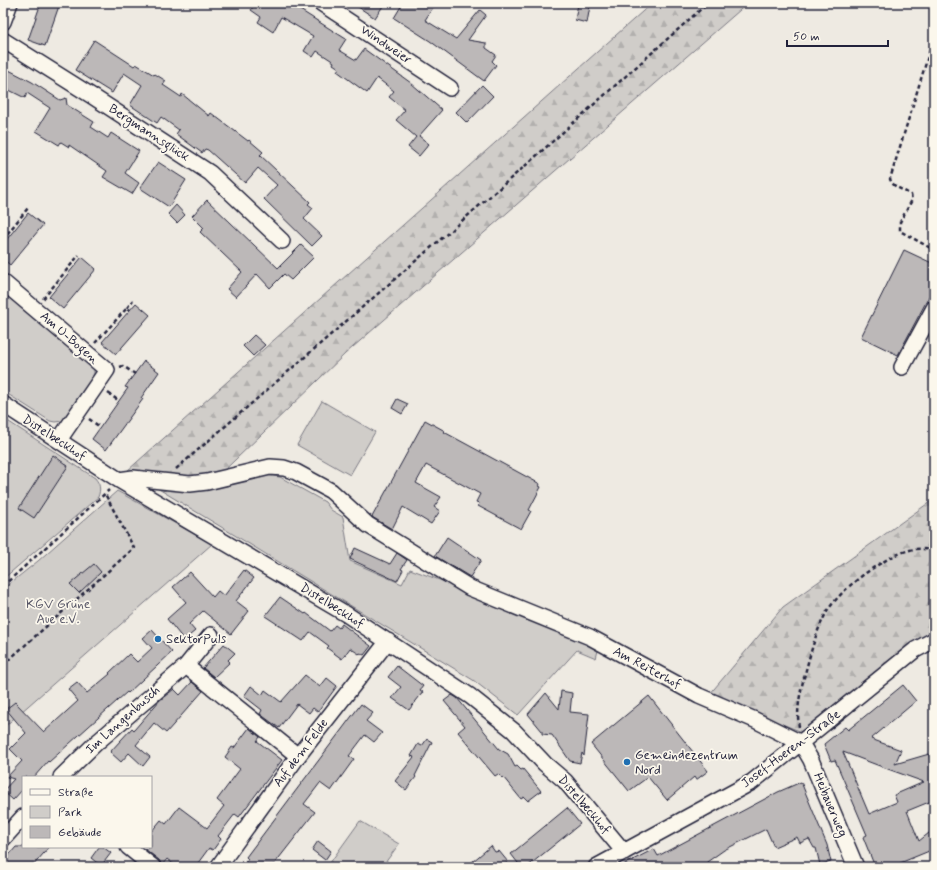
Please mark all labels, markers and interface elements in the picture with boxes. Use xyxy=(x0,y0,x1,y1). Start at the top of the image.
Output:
street label: Windweier xyxy=(357,22,415,69)
scale bar xyxy=(787,22,888,48)
text: 50 m xyxy=(793,29,820,45)
street label: Bergmannsglück xyxy=(104,101,193,168)
street label: Am U-Bogen xyxy=(35,308,102,370)
street label: Distelbeckhof xyxy=(19,411,89,465)
street label: Distelbeckhof xyxy=(297,580,368,633)
park label: KGV Grüne Aue e.V. xyxy=(26,596,90,628)
place label: SektorPuls xyxy=(166,631,226,648)
marker: SektorPuls xyxy=(153,634,163,644)
street label: Am Reiterhof xyxy=(610,643,684,693)
street label: Im Langenbusch xyxy=(82,682,164,758)
street label: Josef-Hoeren-Straße xyxy=(738,706,844,792)
street label: Auf dem Felde xyxy=(270,715,332,791)
place label: Gemeindezentrum Nord xyxy=(635,747,738,779)
marker: Gemeindezentrum Nord xyxy=(622,757,632,767)
street label: Heibauerweg xyxy=(808,770,851,840)
street label: Distelbeckhof xyxy=(554,772,615,838)
legend xyxy=(22,776,152,848)
text: Straße xyxy=(58,785,93,801)
text: Park xyxy=(58,805,82,821)
text: Gebäude xyxy=(58,825,101,841)

